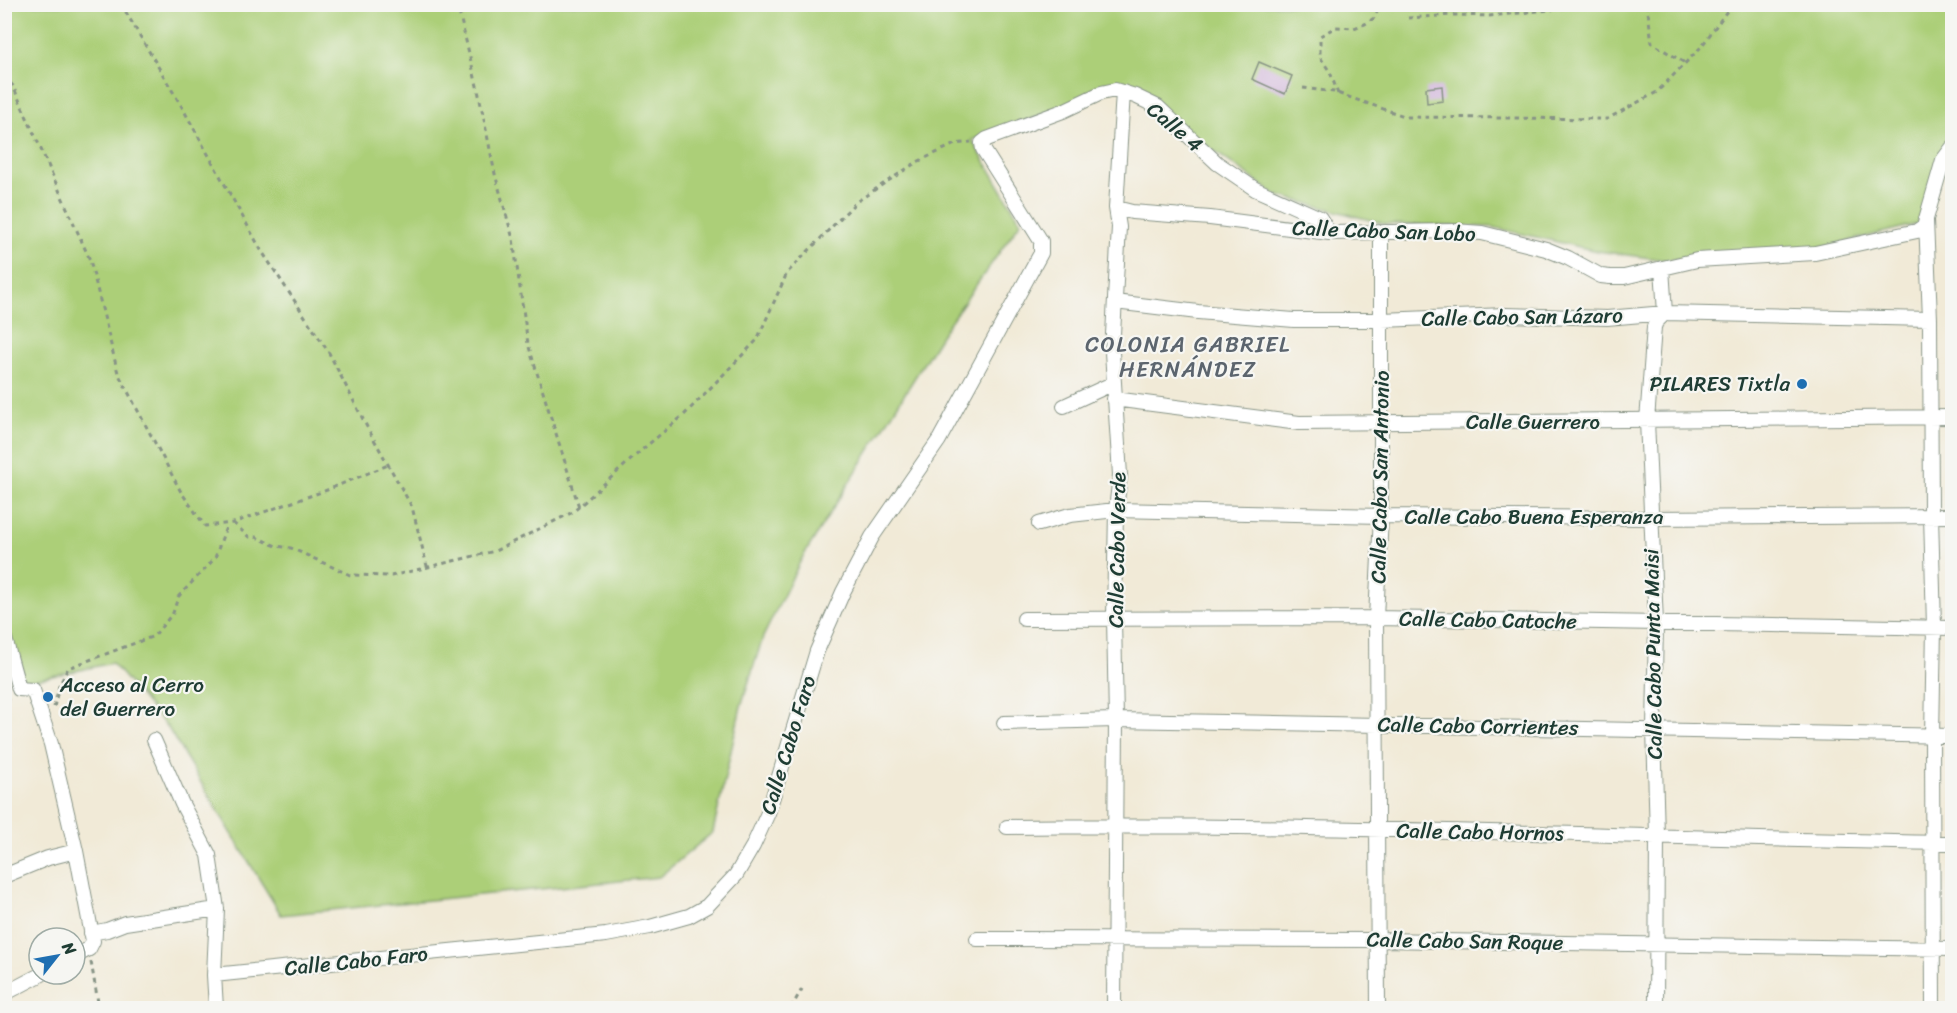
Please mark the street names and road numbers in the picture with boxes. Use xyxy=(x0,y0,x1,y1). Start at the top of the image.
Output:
street label: Calle 4 xyxy=(1138,92,1212,162)
street label: Calle Cabo San Lobo xyxy=(1292,209,1477,253)
street label: Calle Cabo San Lázaro xyxy=(1421,296,1623,338)
street label: Calle Cabo San Antonio xyxy=(1359,370,1401,584)
street label: Calle Guerrero xyxy=(1466,403,1600,441)
street label: Calle Cabo Verde xyxy=(1097,472,1137,628)
street label: Calle Cabo Buena Esperanza xyxy=(1404,498,1664,536)
street label: Calle Cabo Punta Maisi xyxy=(1632,547,1674,760)
street label: Calle Cabo Catoche xyxy=(1399,599,1577,641)
street label: Calle Cabo Faro xyxy=(749,671,827,819)
street label: Calle Cabo Corrientes xyxy=(1377,705,1579,747)
street label: Calle Cabo Hornos xyxy=(1396,812,1564,852)
street label: Calle Cabo San Roque xyxy=(1366,920,1564,962)
street label: Calle Cabo Faro xyxy=(282,935,430,987)

